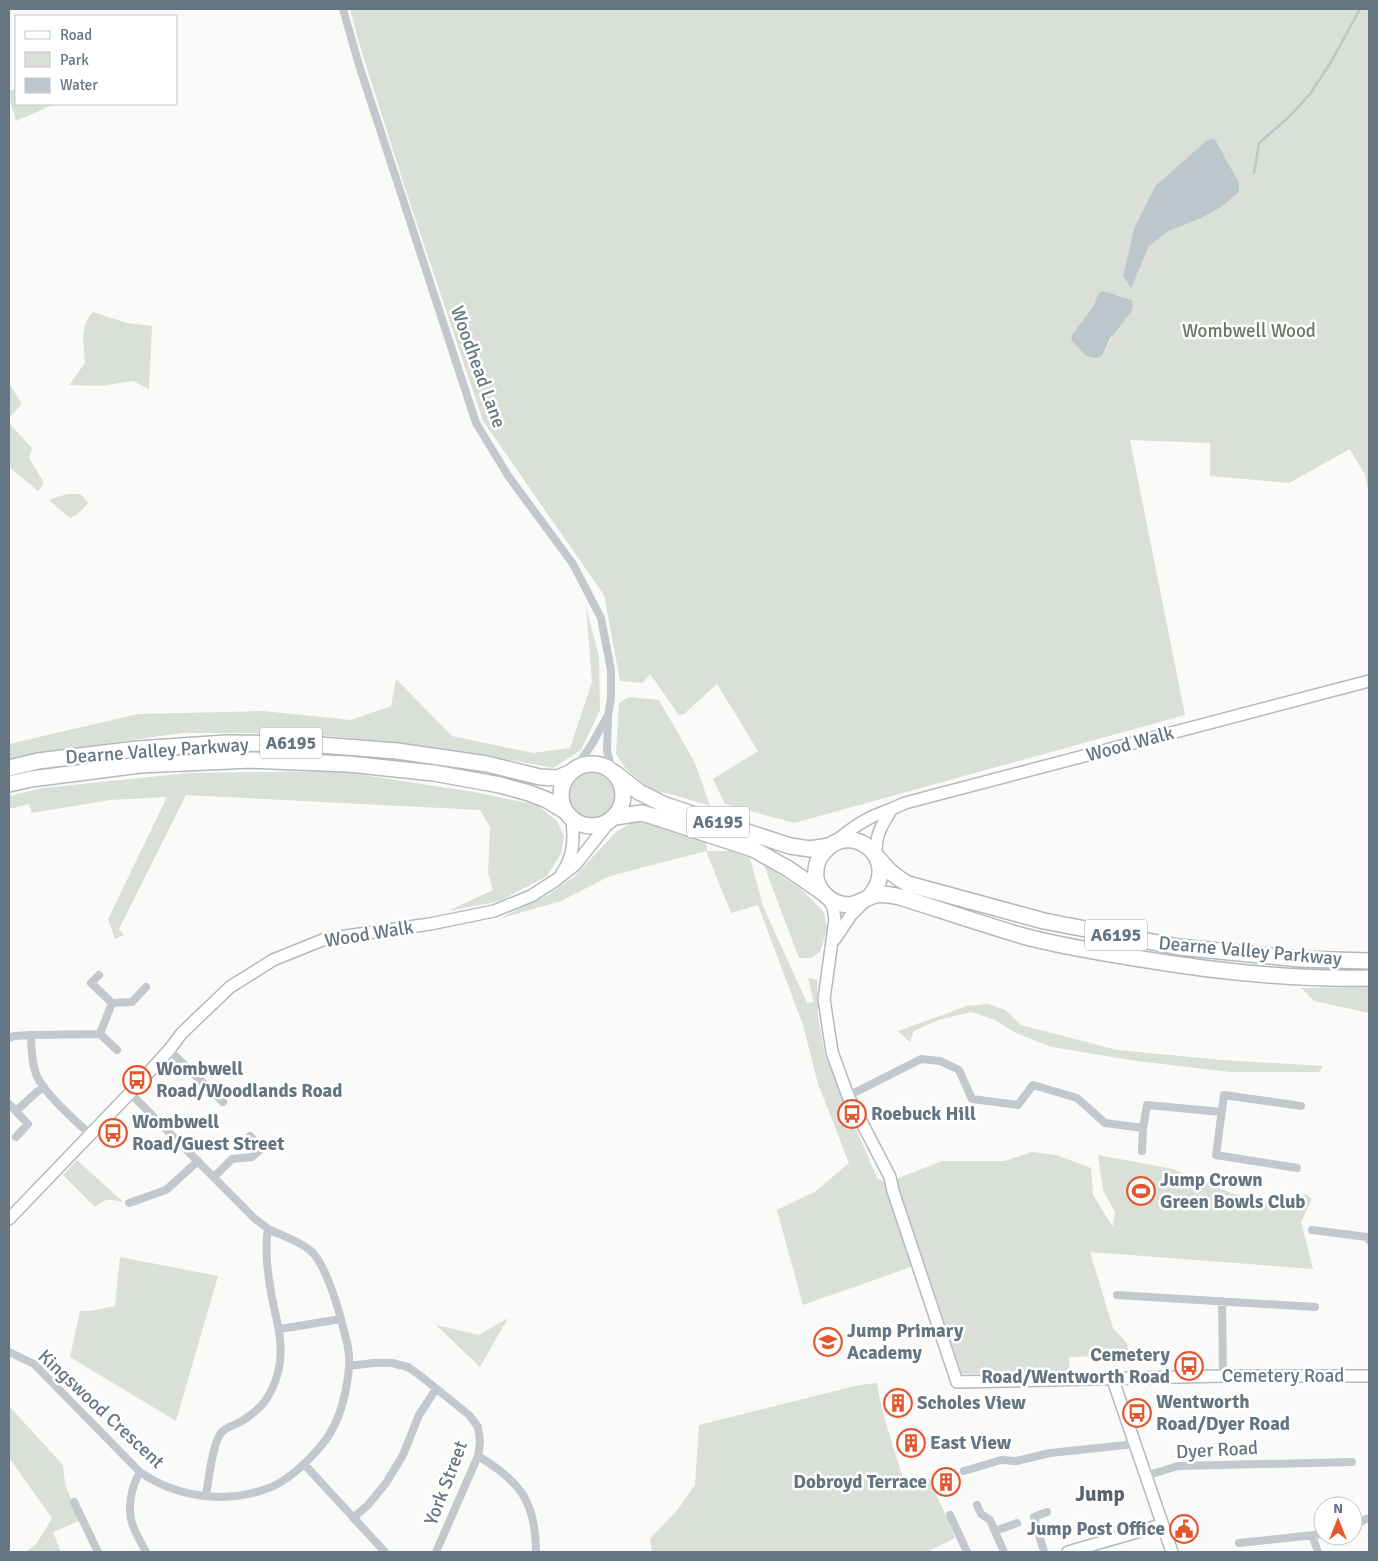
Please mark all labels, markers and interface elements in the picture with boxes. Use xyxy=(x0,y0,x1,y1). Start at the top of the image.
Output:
legend xyxy=(15,15,178,105)
text: Road xyxy=(60,26,92,44)
text: Park xyxy=(60,51,89,69)
text: Water xyxy=(60,76,98,94)
street label: Woodhead Lane xyxy=(445,303,511,431)
park label: Wombwell Wood xyxy=(1182,319,1316,343)
street label: Wood Walk xyxy=(1084,721,1177,767)
road number: A6195 xyxy=(260,728,322,758)
street label: Dearne Valley Parkway xyxy=(65,733,250,769)
road number: A6195 xyxy=(687,806,749,838)
street label: Wood Walk xyxy=(323,915,416,953)
road number: A6195 xyxy=(1085,920,1147,950)
street label: Dearne Valley Parkway xyxy=(1157,931,1343,971)
place label: Wombwell Road/Woodlands Road xyxy=(156,1057,342,1103)
bus stop icon: Wombwell Road/Woodlands Road xyxy=(122,1065,152,1095)
bus stop icon: Roebuck Hill xyxy=(837,1099,867,1129)
place label: Roebuck Hill xyxy=(871,1102,976,1126)
place label: Wombwell Road/Guest Street xyxy=(132,1110,284,1156)
bus stop icon: Wombwell Road/Guest Street xyxy=(98,1118,128,1148)
place label: Jump Crown Green Bowls Club xyxy=(1160,1168,1305,1214)
sports icon: Jump Crown Green Bowls Club xyxy=(1126,1176,1156,1206)
place label: Jump Primary Academy xyxy=(847,1319,964,1365)
school or university icon: Jump Primary Academy xyxy=(813,1327,843,1357)
place label: Cemetery Road/Wentworth Road xyxy=(981,1343,1171,1389)
street label: Kingswood Crescent xyxy=(33,1344,169,1474)
bus stop icon: Cemetery Road/Wentworth Road xyxy=(1174,1351,1204,1381)
street label: Cemetery Road xyxy=(1222,1364,1344,1388)
building icon: Scholes View xyxy=(883,1388,913,1418)
place label: Wentworth Road/Dyer Road xyxy=(1156,1390,1290,1436)
place label: Scholes View xyxy=(917,1391,1026,1415)
bus stop icon: Wentworth Road/Dyer Road xyxy=(1122,1398,1152,1428)
building icon: East View xyxy=(896,1428,926,1458)
place label: East View xyxy=(930,1431,1012,1455)
street label: Dyer Road xyxy=(1175,1436,1259,1464)
street label: York Street xyxy=(419,1437,473,1529)
building icon: Dobroyd Terrace xyxy=(931,1467,961,1497)
place label: Dobroyd Terrace xyxy=(793,1470,927,1494)
district label: Jump xyxy=(1075,1481,1125,1507)
north arrow xyxy=(1313,1496,1363,1546)
text: N xyxy=(1333,1500,1343,1517)
public building icon: Jump Post Office xyxy=(1169,1514,1199,1544)
place label: Jump Post Office xyxy=(1027,1517,1165,1541)

